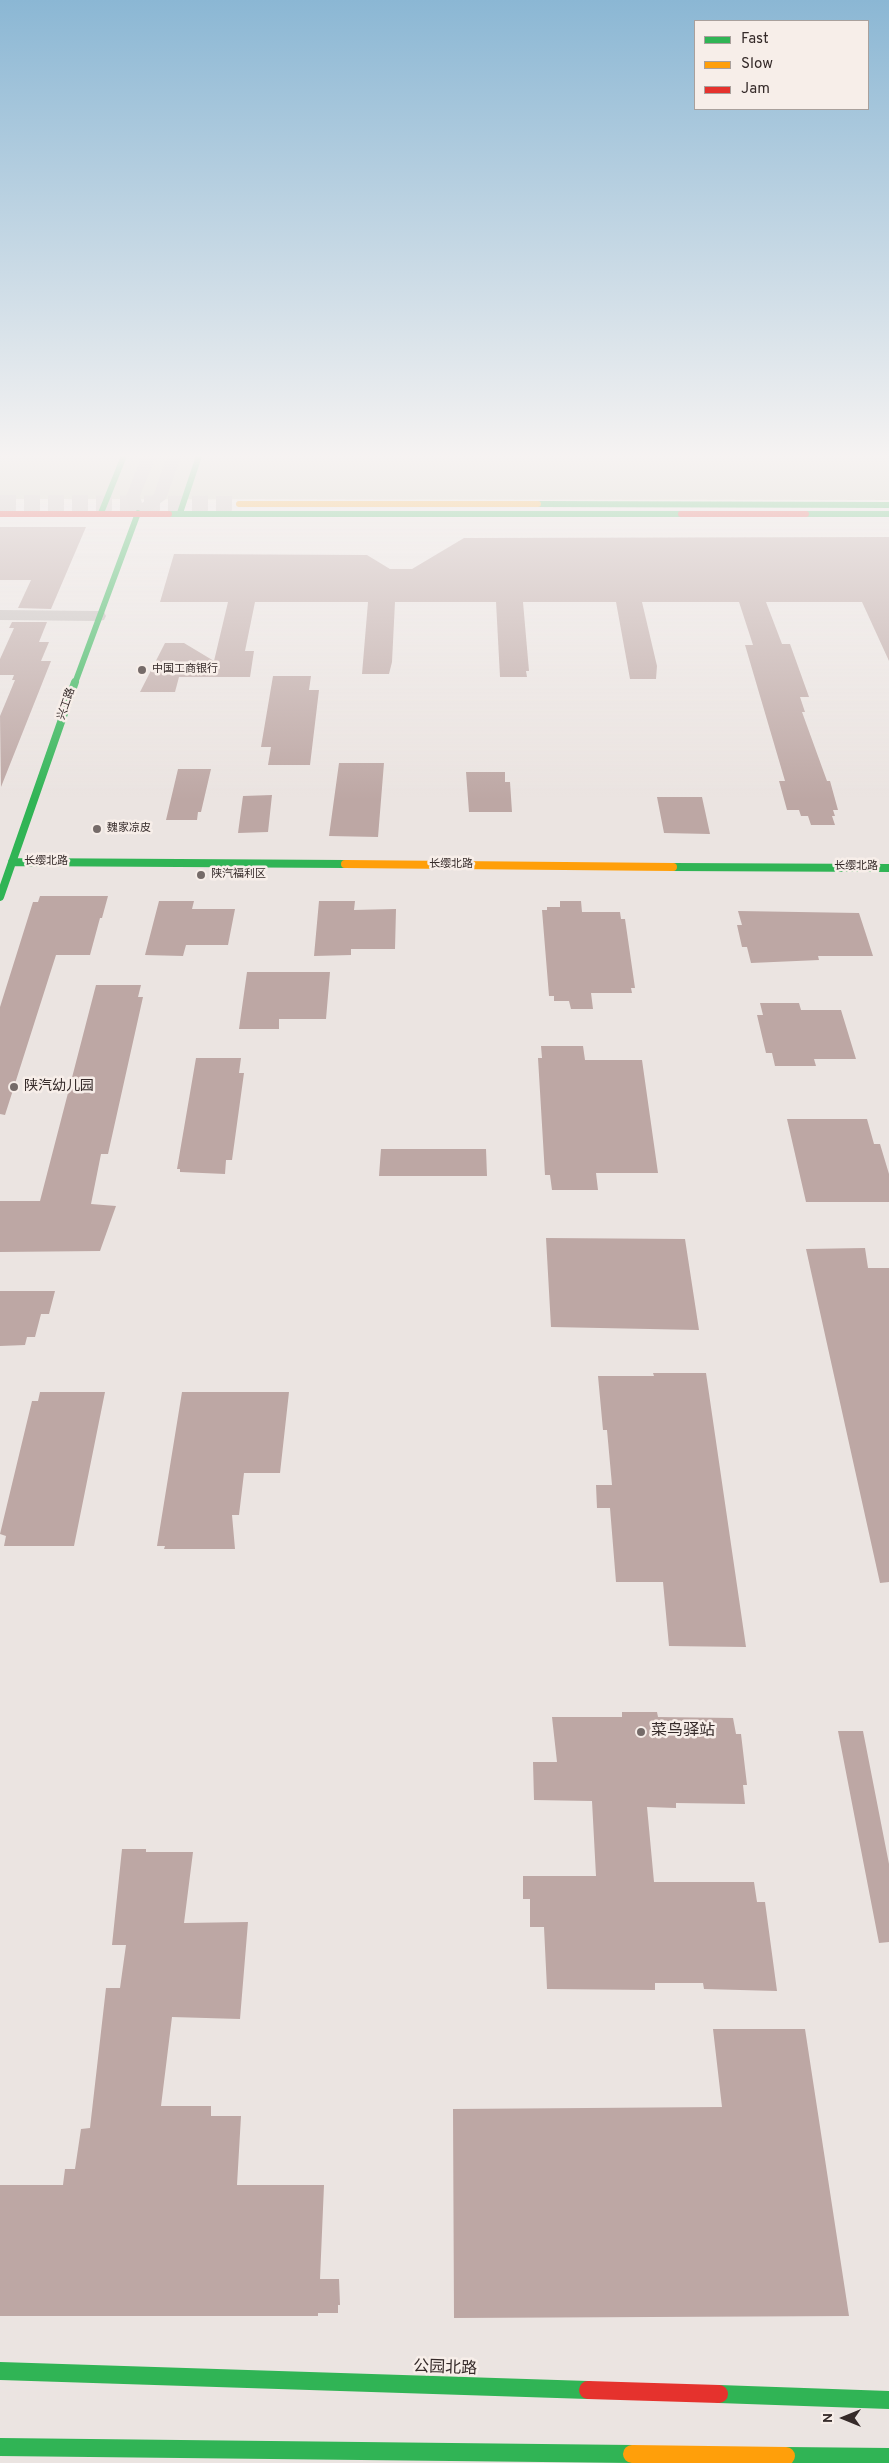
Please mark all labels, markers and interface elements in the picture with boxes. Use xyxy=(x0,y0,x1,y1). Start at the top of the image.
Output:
legend xyxy=(694,20,869,110)
text: Fast xyxy=(741,30,769,49)
text: Slow xyxy=(741,55,773,74)
text: Jam xyxy=(741,80,770,99)
place label: 中国工商银行 xyxy=(152,663,218,677)
marker: 中国工商银行 xyxy=(136,664,148,676)
street label: 兴工路 xyxy=(55,686,79,722)
place label: 魏家凉皮 xyxy=(107,822,151,836)
marker: 魏家凉皮 xyxy=(91,823,103,835)
street label: 长缨北路 xyxy=(24,855,68,869)
street label: 长缨北路 xyxy=(429,858,473,872)
street label: 长缨北路 xyxy=(834,860,878,874)
place label: 陕汽福利区 xyxy=(211,868,266,882)
marker: 陕汽福利区 xyxy=(195,869,207,881)
place label: 陕汽幼儿园 xyxy=(24,1079,94,1095)
marker: 陕汽幼儿园 xyxy=(8,1081,20,1093)
place label: 菜鸟驿站 xyxy=(651,1722,715,1742)
marker: 菜鸟驿站 xyxy=(635,1726,647,1738)
street label: 公园北路 xyxy=(413,2358,477,2380)
north arrow xyxy=(819,2393,869,2443)
text: N xyxy=(820,2413,837,2423)

